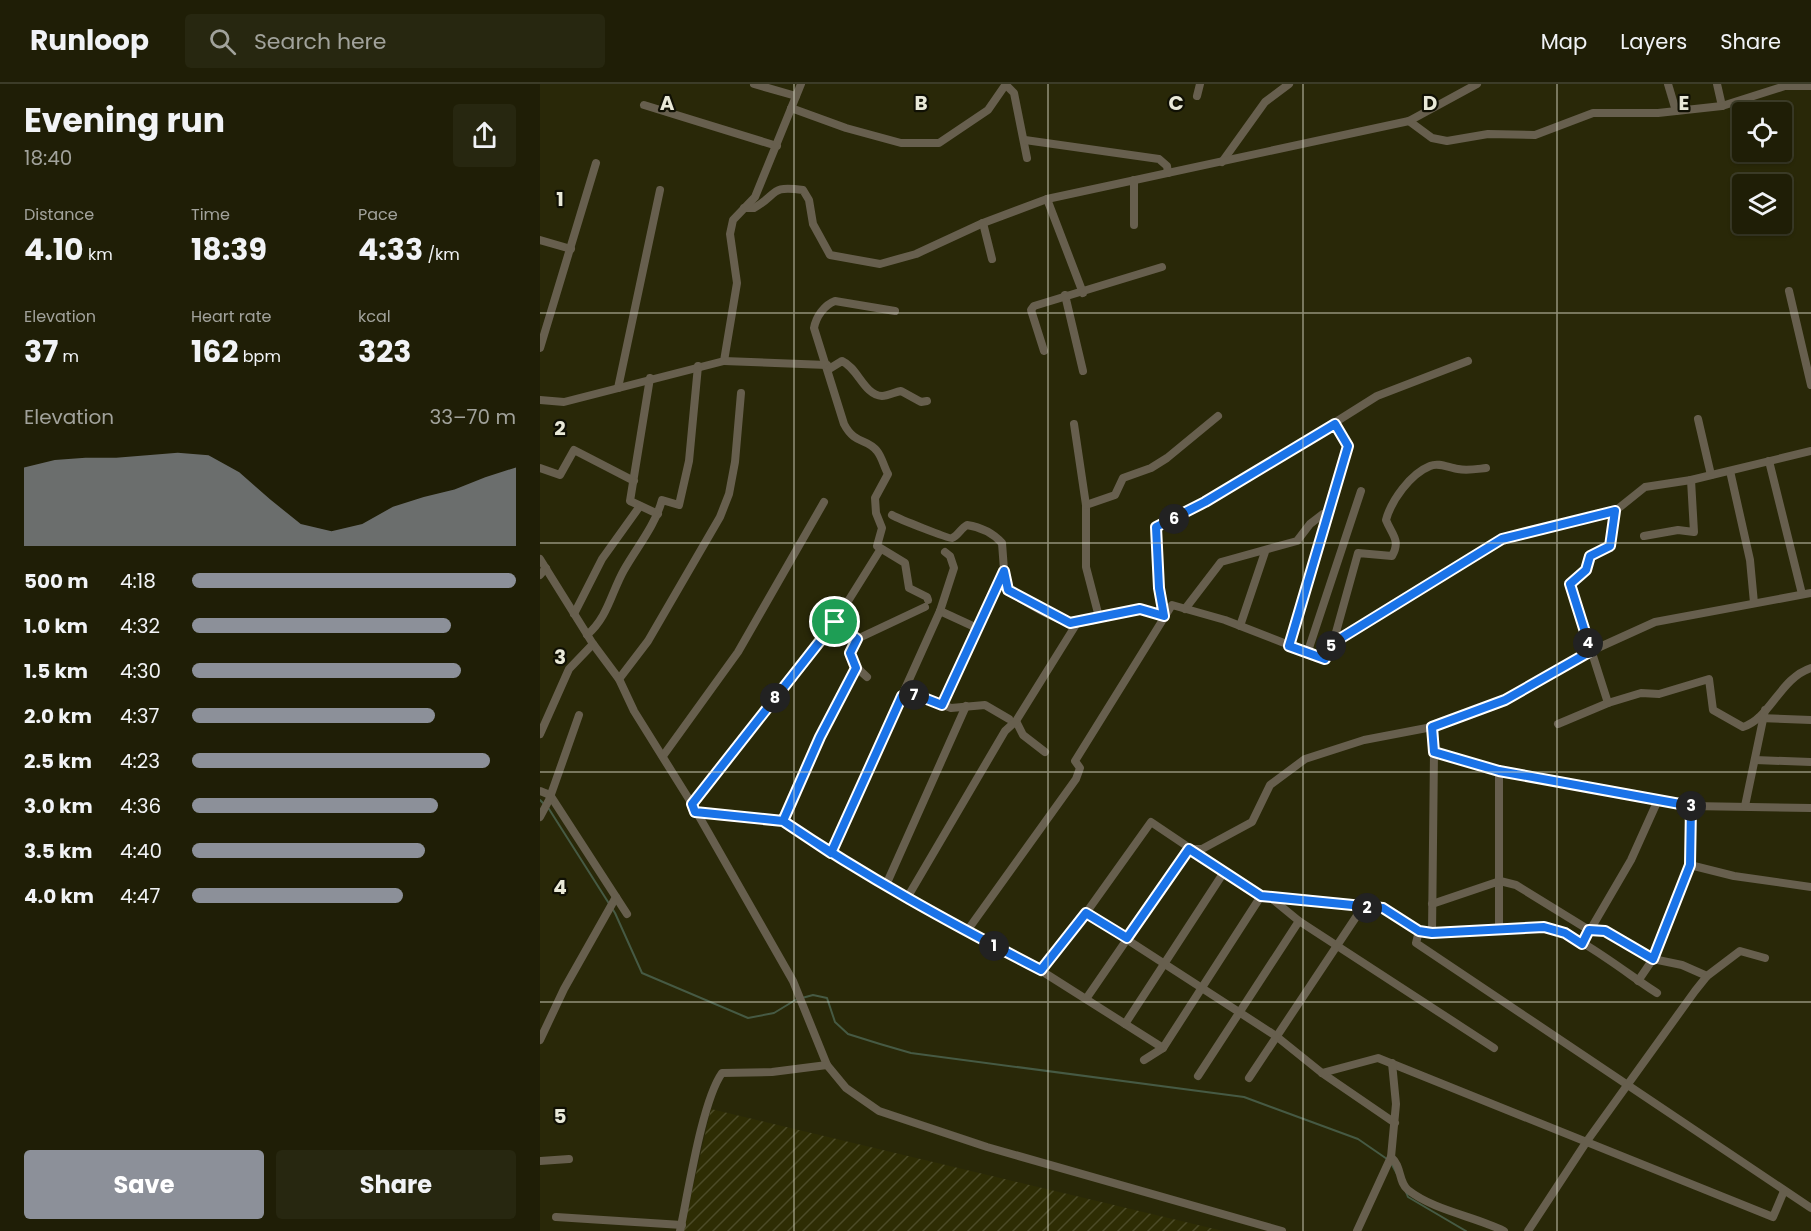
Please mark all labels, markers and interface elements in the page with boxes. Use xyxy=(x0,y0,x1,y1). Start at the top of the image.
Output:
search box xyxy=(185,14,605,68)
text: Runloop xyxy=(30,21,149,60)
icon: search xyxy=(206,25,239,58)
text: Search here xyxy=(254,26,386,57)
text: Map xyxy=(1541,27,1587,56)
text: Layers xyxy=(1620,27,1687,56)
text: Share xyxy=(1720,27,1781,56)
text: A xyxy=(660,89,675,117)
text: B xyxy=(914,89,928,117)
text: C xyxy=(1168,89,1184,117)
text: D xyxy=(1423,89,1437,117)
text: E xyxy=(1679,89,1689,117)
text: Evening run xyxy=(24,97,225,144)
map controls xyxy=(1732,102,1792,234)
button: locate xyxy=(1732,102,1792,162)
button: share xyxy=(453,104,516,167)
text: 18:40 xyxy=(24,144,72,172)
button: layers xyxy=(1732,174,1792,234)
text: 1 xyxy=(556,185,564,213)
text: Distance xyxy=(24,203,94,226)
text: Time xyxy=(191,203,230,226)
text: Pace xyxy=(358,203,398,226)
text: 4.10 xyxy=(24,228,84,271)
text: 18:39 xyxy=(191,228,267,271)
text: 4:33 xyxy=(358,228,423,271)
text: km xyxy=(84,243,113,266)
text: /km xyxy=(423,243,460,266)
text: Elevation xyxy=(24,305,96,328)
text: Heart rate xyxy=(191,305,271,328)
text: kcal xyxy=(358,305,391,328)
text: 37 xyxy=(24,330,58,373)
text: 162 xyxy=(191,330,239,373)
text: 323 xyxy=(358,330,411,373)
text: m xyxy=(58,345,79,368)
text: bpm xyxy=(239,345,281,368)
text: Elevation xyxy=(24,403,114,431)
text: 33–70 m xyxy=(429,403,516,431)
text: 2 xyxy=(554,414,566,442)
pin: 6 xyxy=(1159,504,1189,534)
text: 6 xyxy=(1169,507,1179,530)
text: 500 m xyxy=(24,567,89,595)
text: 4:18 xyxy=(120,567,156,595)
pin xyxy=(809,596,860,647)
icon: arrive xyxy=(818,605,851,638)
text: 1.0 km xyxy=(24,612,88,640)
text: 4:32 xyxy=(120,612,160,640)
pin: 4 xyxy=(1573,628,1603,658)
pin: 5 xyxy=(1316,631,1346,661)
text: 4 xyxy=(1583,631,1593,654)
text: 5 xyxy=(1326,634,1336,657)
text: 3 xyxy=(554,643,566,671)
text: 1.5 km xyxy=(24,657,88,685)
text: 4:30 xyxy=(120,657,161,685)
pin: 7 xyxy=(899,680,929,710)
pin: 8 xyxy=(760,683,790,713)
text: 7 xyxy=(910,683,918,706)
text: 8 xyxy=(770,686,780,709)
text: 2.0 km xyxy=(24,702,92,730)
text: 4:37 xyxy=(120,702,160,730)
text: 2.5 km xyxy=(24,747,92,775)
text: 4:23 xyxy=(120,747,160,775)
pin: 3 xyxy=(1676,791,1706,821)
text: 3.0 km xyxy=(24,792,93,820)
text: 4:36 xyxy=(120,792,161,820)
text: 3 xyxy=(1686,794,1696,817)
text: 3.5 km xyxy=(24,837,93,865)
text: 4:40 xyxy=(120,837,162,865)
text: 4 xyxy=(553,873,567,901)
text: 4.0 km xyxy=(24,882,94,910)
text: 4:47 xyxy=(120,882,160,910)
pin: 2 xyxy=(1352,893,1382,923)
text: 2 xyxy=(1362,896,1372,919)
pin: 1 xyxy=(979,931,1009,961)
text: 1 xyxy=(991,934,997,957)
text: 5 xyxy=(554,1102,567,1130)
button: Save xyxy=(24,1150,264,1219)
button: Share xyxy=(276,1150,516,1219)

